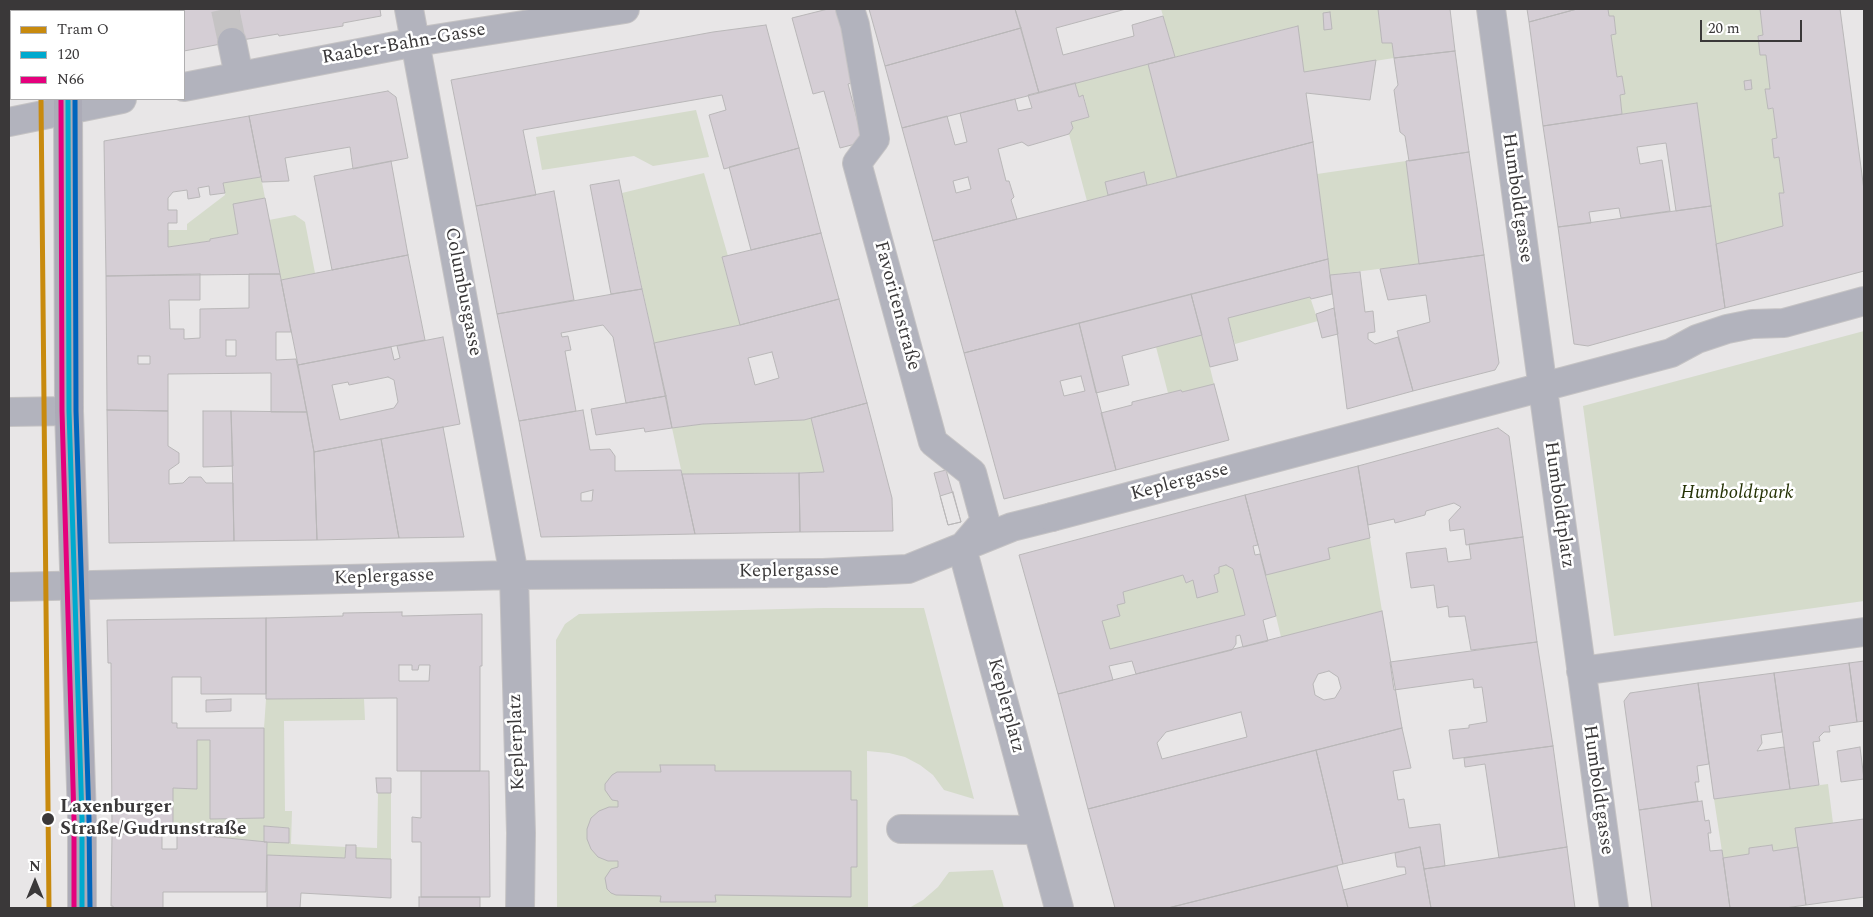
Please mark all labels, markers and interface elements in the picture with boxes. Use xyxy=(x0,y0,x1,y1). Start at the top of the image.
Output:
legend xyxy=(10,10,185,100)
scale bar xyxy=(1703,10,1806,42)
text: 20 m xyxy=(1708,17,1740,40)
text: Tram O xyxy=(57,18,109,41)
street label: Raaber-Bahn-Gasse xyxy=(320,19,488,71)
text: 120 xyxy=(57,43,80,66)
text: N66 xyxy=(57,68,84,91)
street label: Humboldtgasse xyxy=(1496,132,1536,264)
street label: Columbusgasse xyxy=(438,226,486,358)
street label: Favoritenstraße xyxy=(868,239,924,373)
street label: Humboldtplatz xyxy=(1538,440,1578,570)
street label: Keplergasse xyxy=(1129,459,1231,507)
park label: Humboldtpark xyxy=(1680,483,1794,505)
street label: Keplergasse xyxy=(739,560,839,584)
street label: Keplergasse xyxy=(333,565,435,591)
street label: Keplerplatz xyxy=(981,656,1029,756)
street label: Keplerplatz xyxy=(505,693,531,791)
street label: Humboldtgasse xyxy=(1577,724,1617,856)
place label: Laxenburger Straße/Gudrunstraße xyxy=(60,797,246,841)
marker: Laxenburger Straße/Gudrunstraße xyxy=(40,811,56,827)
text: N xyxy=(29,856,41,877)
north arrow xyxy=(10,857,60,907)

